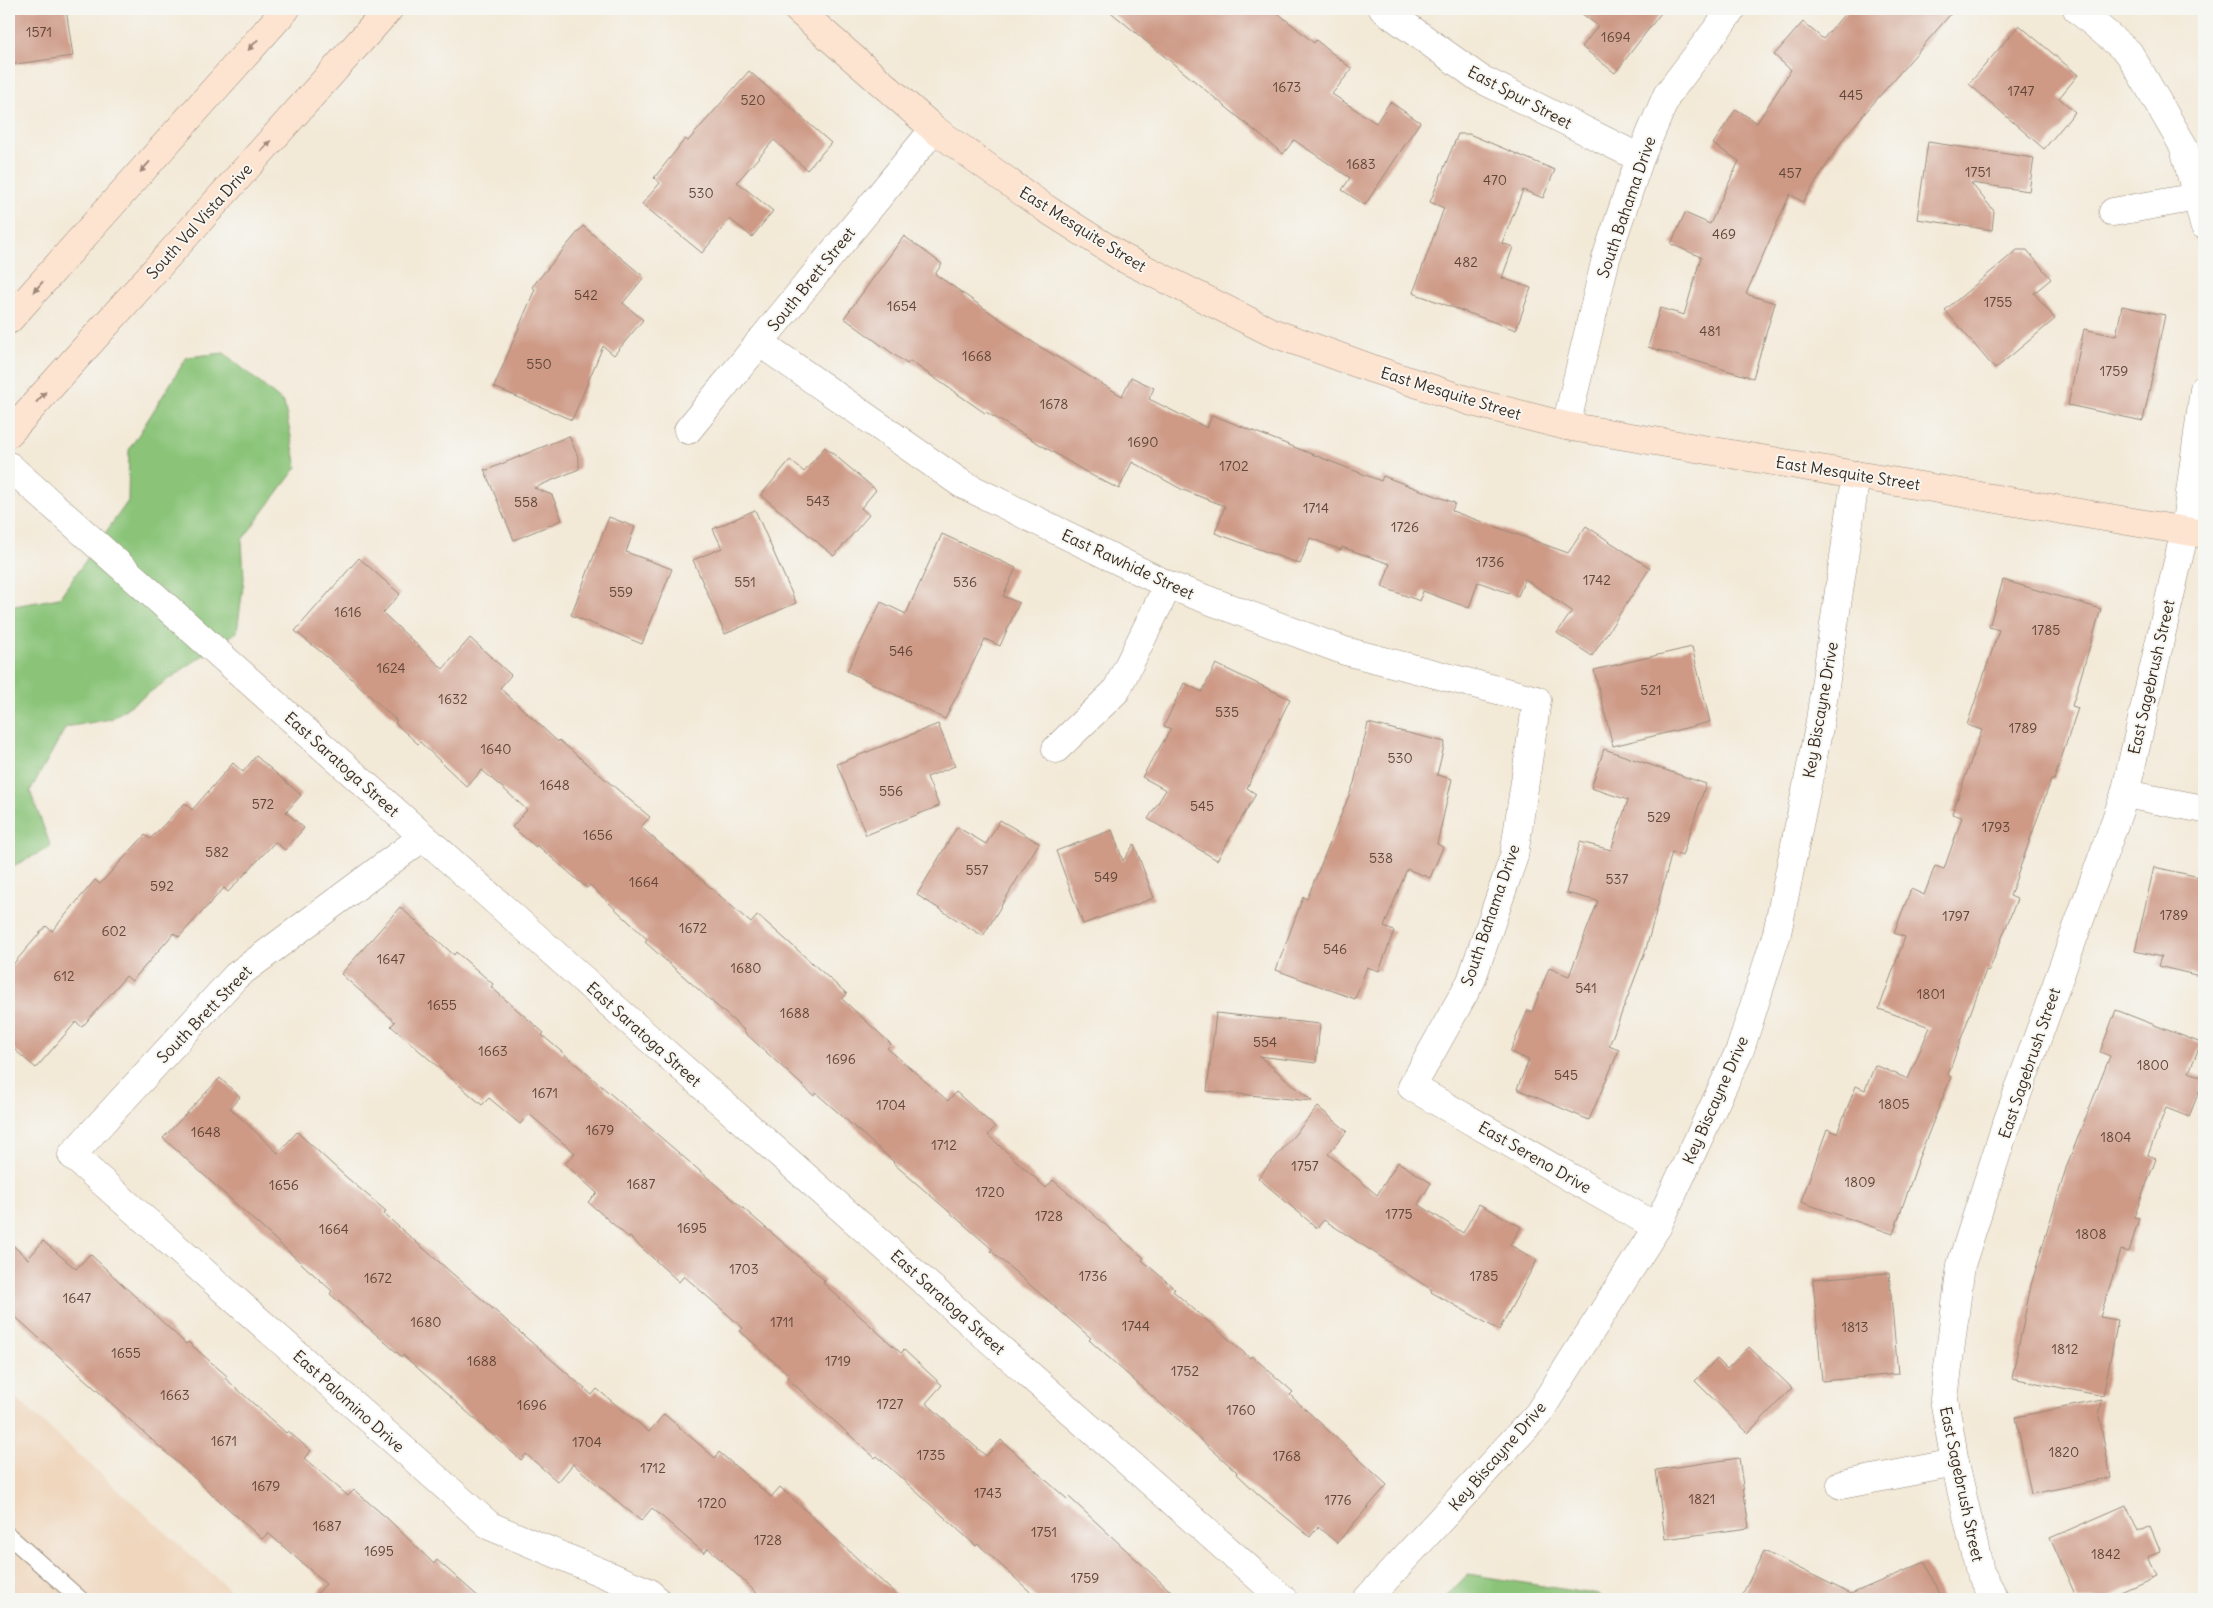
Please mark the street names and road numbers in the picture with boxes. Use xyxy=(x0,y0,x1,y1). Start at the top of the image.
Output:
street label: East Spur Street xyxy=(1464,61,1576,133)
street label: South Bahama Drive xyxy=(1592,134,1660,280)
street label: South Val Vista Drive xyxy=(142,159,256,283)
street label: East Mesquite Street xyxy=(1016,182,1151,276)
street label: South Brett Street xyxy=(763,222,859,335)
street label: East Mesquite Street xyxy=(1378,362,1524,424)
street label: East Mesquite Street xyxy=(1774,452,1922,494)
street label: East Rawhide Street xyxy=(1059,525,1198,604)
street label: East Sagebrush Street xyxy=(2123,597,2179,756)
street label: Key Biscayne Drive xyxy=(1798,640,1842,780)
street label: East Saratoga Street xyxy=(281,707,404,821)
street label: South Bahama Drive xyxy=(1456,842,1524,988)
street label: South Brett Street xyxy=(152,961,256,1067)
street label: East Saratoga Street xyxy=(583,977,706,1091)
street label: East Sagebrush Street xyxy=(1994,984,2064,1141)
street label: Key Biscayne Drive xyxy=(1678,1033,1752,1167)
street label: East Sereno Drive xyxy=(1475,1117,1595,1197)
street label: East Saratoga Street xyxy=(887,1245,1010,1359)
street label: East Palomino Drive xyxy=(289,1346,409,1456)
street label: Key Biscayne Drive xyxy=(1444,1397,1550,1515)
street label: East Sagebrush Street xyxy=(1936,1405,1988,1564)

